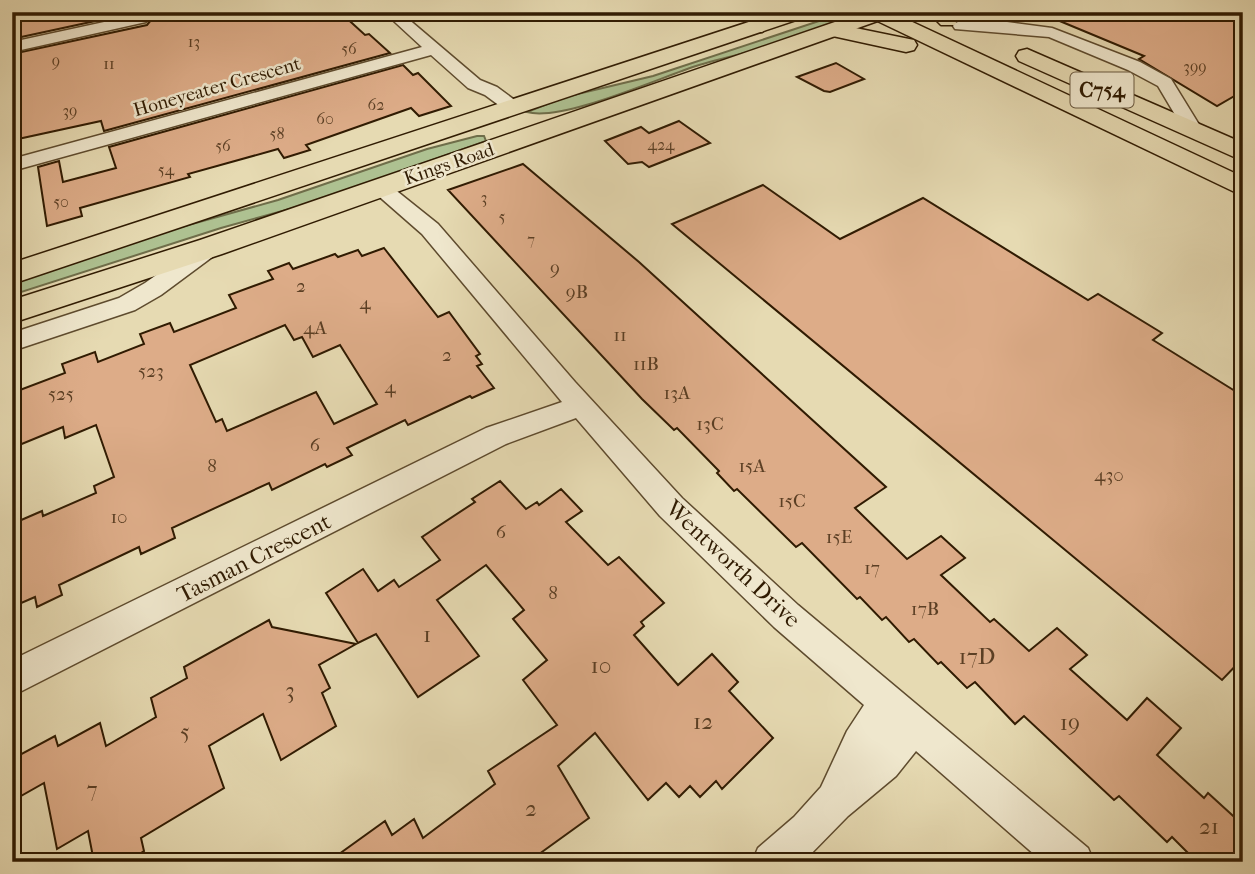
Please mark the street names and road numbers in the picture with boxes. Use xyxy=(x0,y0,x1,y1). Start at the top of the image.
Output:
street label: Honeyeater Crescent xyxy=(131,53,303,121)
road number: C754 xyxy=(1070,72,1134,108)
street label: Kings Road xyxy=(401,138,498,190)
street label: Wentworth Drive xyxy=(659,494,806,633)
street label: Tasman Crescent xyxy=(173,508,335,608)

